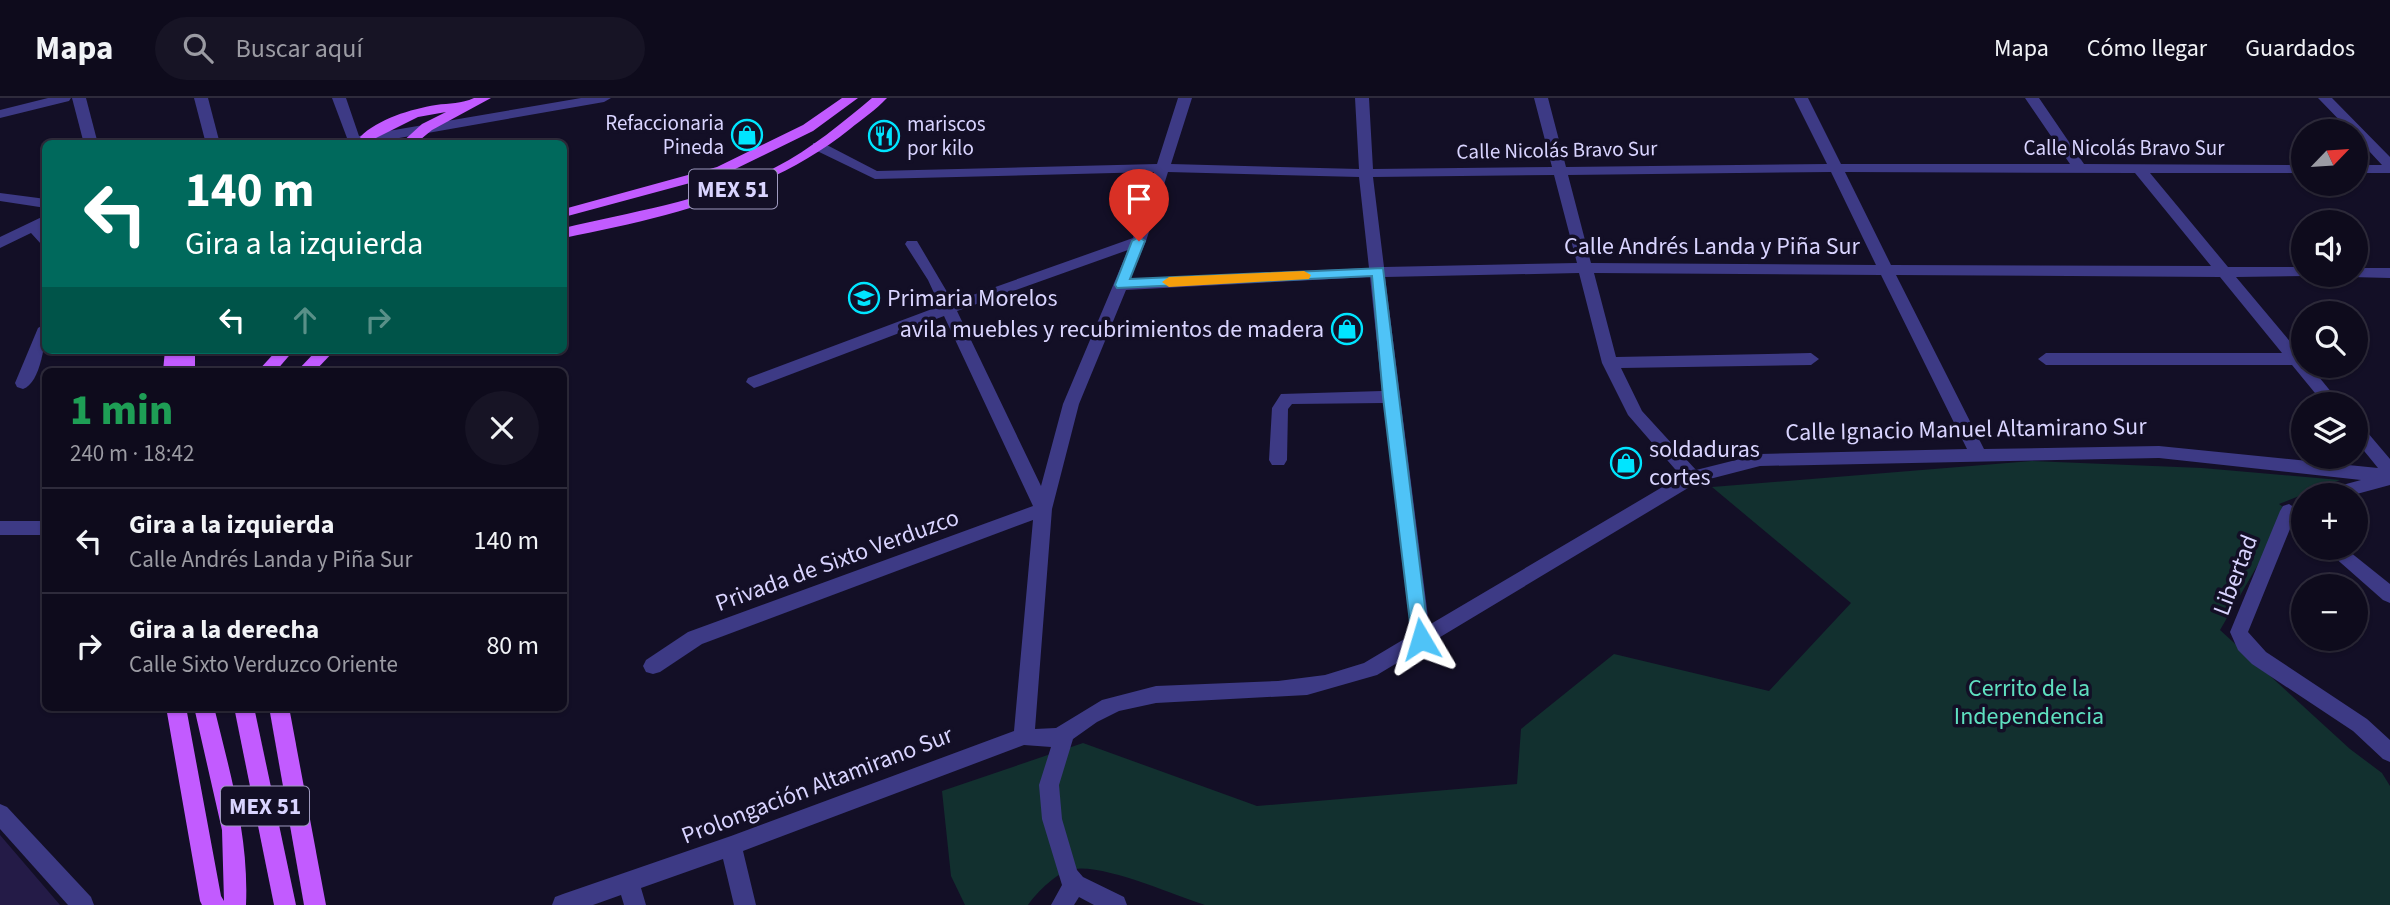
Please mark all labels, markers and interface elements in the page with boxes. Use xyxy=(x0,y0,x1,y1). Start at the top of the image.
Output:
search box xyxy=(155,17,645,80)
text: Mapa xyxy=(35,25,113,72)
icon: search xyxy=(179,29,217,67)
text: Buscar aquí xyxy=(235,30,363,67)
text: Mapa xyxy=(1994,31,2049,66)
text: Cómo llegar xyxy=(2087,31,2207,66)
text: Guardados xyxy=(2245,31,2355,66)
place label: Refaccionaria Pineda xyxy=(605,108,724,162)
place label: mariscos por kilo xyxy=(907,109,986,163)
shop icon: Refaccionaria Pineda xyxy=(730,118,764,152)
restaurant icon: mariscos por kilo xyxy=(867,119,901,153)
north arrow xyxy=(2291,119,2368,196)
map controls xyxy=(2291,119,2368,651)
street label: Calle Nicolás Bravo Sur xyxy=(1456,133,1658,167)
street label: Calle Nicolás Bravo Sur xyxy=(2023,133,2225,163)
text: 140 m xyxy=(185,156,314,226)
icon: left xyxy=(70,168,161,259)
pin xyxy=(1109,169,1169,241)
road number: MEX 51 xyxy=(689,170,777,208)
icon: arrive xyxy=(1120,180,1158,218)
button: sound xyxy=(2291,210,2368,287)
text: Gira a la izquierda xyxy=(185,221,423,267)
street label: Calle Andrés Landa y Piña Sur xyxy=(1564,229,1861,264)
school or university icon: Primaria Morelos xyxy=(847,281,881,315)
place label: Primaria Morelos xyxy=(887,281,1058,316)
icon: left xyxy=(213,301,251,339)
icon: ahead xyxy=(286,301,324,339)
icon: right xyxy=(359,301,397,339)
button: search xyxy=(2291,301,2368,378)
place label: avila muebles y recubrimientos de madera xyxy=(900,312,1324,347)
shop icon: avila muebles y recubrimientos de madera xyxy=(1330,312,1364,346)
text: 1 min xyxy=(70,381,173,441)
button: close xyxy=(465,391,539,465)
button: layers xyxy=(2291,392,2368,469)
street label: Calle Ignacio Manuel Altamirano Sur xyxy=(1785,409,2148,450)
place label: soldaduras cortes xyxy=(1649,432,1760,495)
text: 240 m · 18:42 xyxy=(70,437,194,470)
shop icon: soldaduras cortes xyxy=(1609,446,1643,480)
button: + xyxy=(2291,483,2368,560)
street label: Privada de Sixto Verduzco xyxy=(710,500,964,621)
text: Gira a la izquierda xyxy=(129,506,334,543)
icon: left xyxy=(70,522,108,560)
text: 140 m xyxy=(473,522,539,559)
street label: Libertad xyxy=(2204,530,2267,621)
text: Calle Andrés Landa y Piña Sur xyxy=(129,543,413,576)
button: − xyxy=(2291,574,2368,651)
position arrow xyxy=(1384,602,1458,676)
text: Gira a la derecha xyxy=(129,611,319,648)
icon: right xyxy=(70,627,108,665)
text: 80 m xyxy=(486,627,539,664)
text: Calle Sixto Verduzco Oriente xyxy=(129,648,398,681)
park label: Cerrito de la Independencia xyxy=(1954,671,2104,734)
street label: Prolongación Altamirano Sur xyxy=(676,717,959,853)
road number: MEX 51 xyxy=(221,786,309,826)

